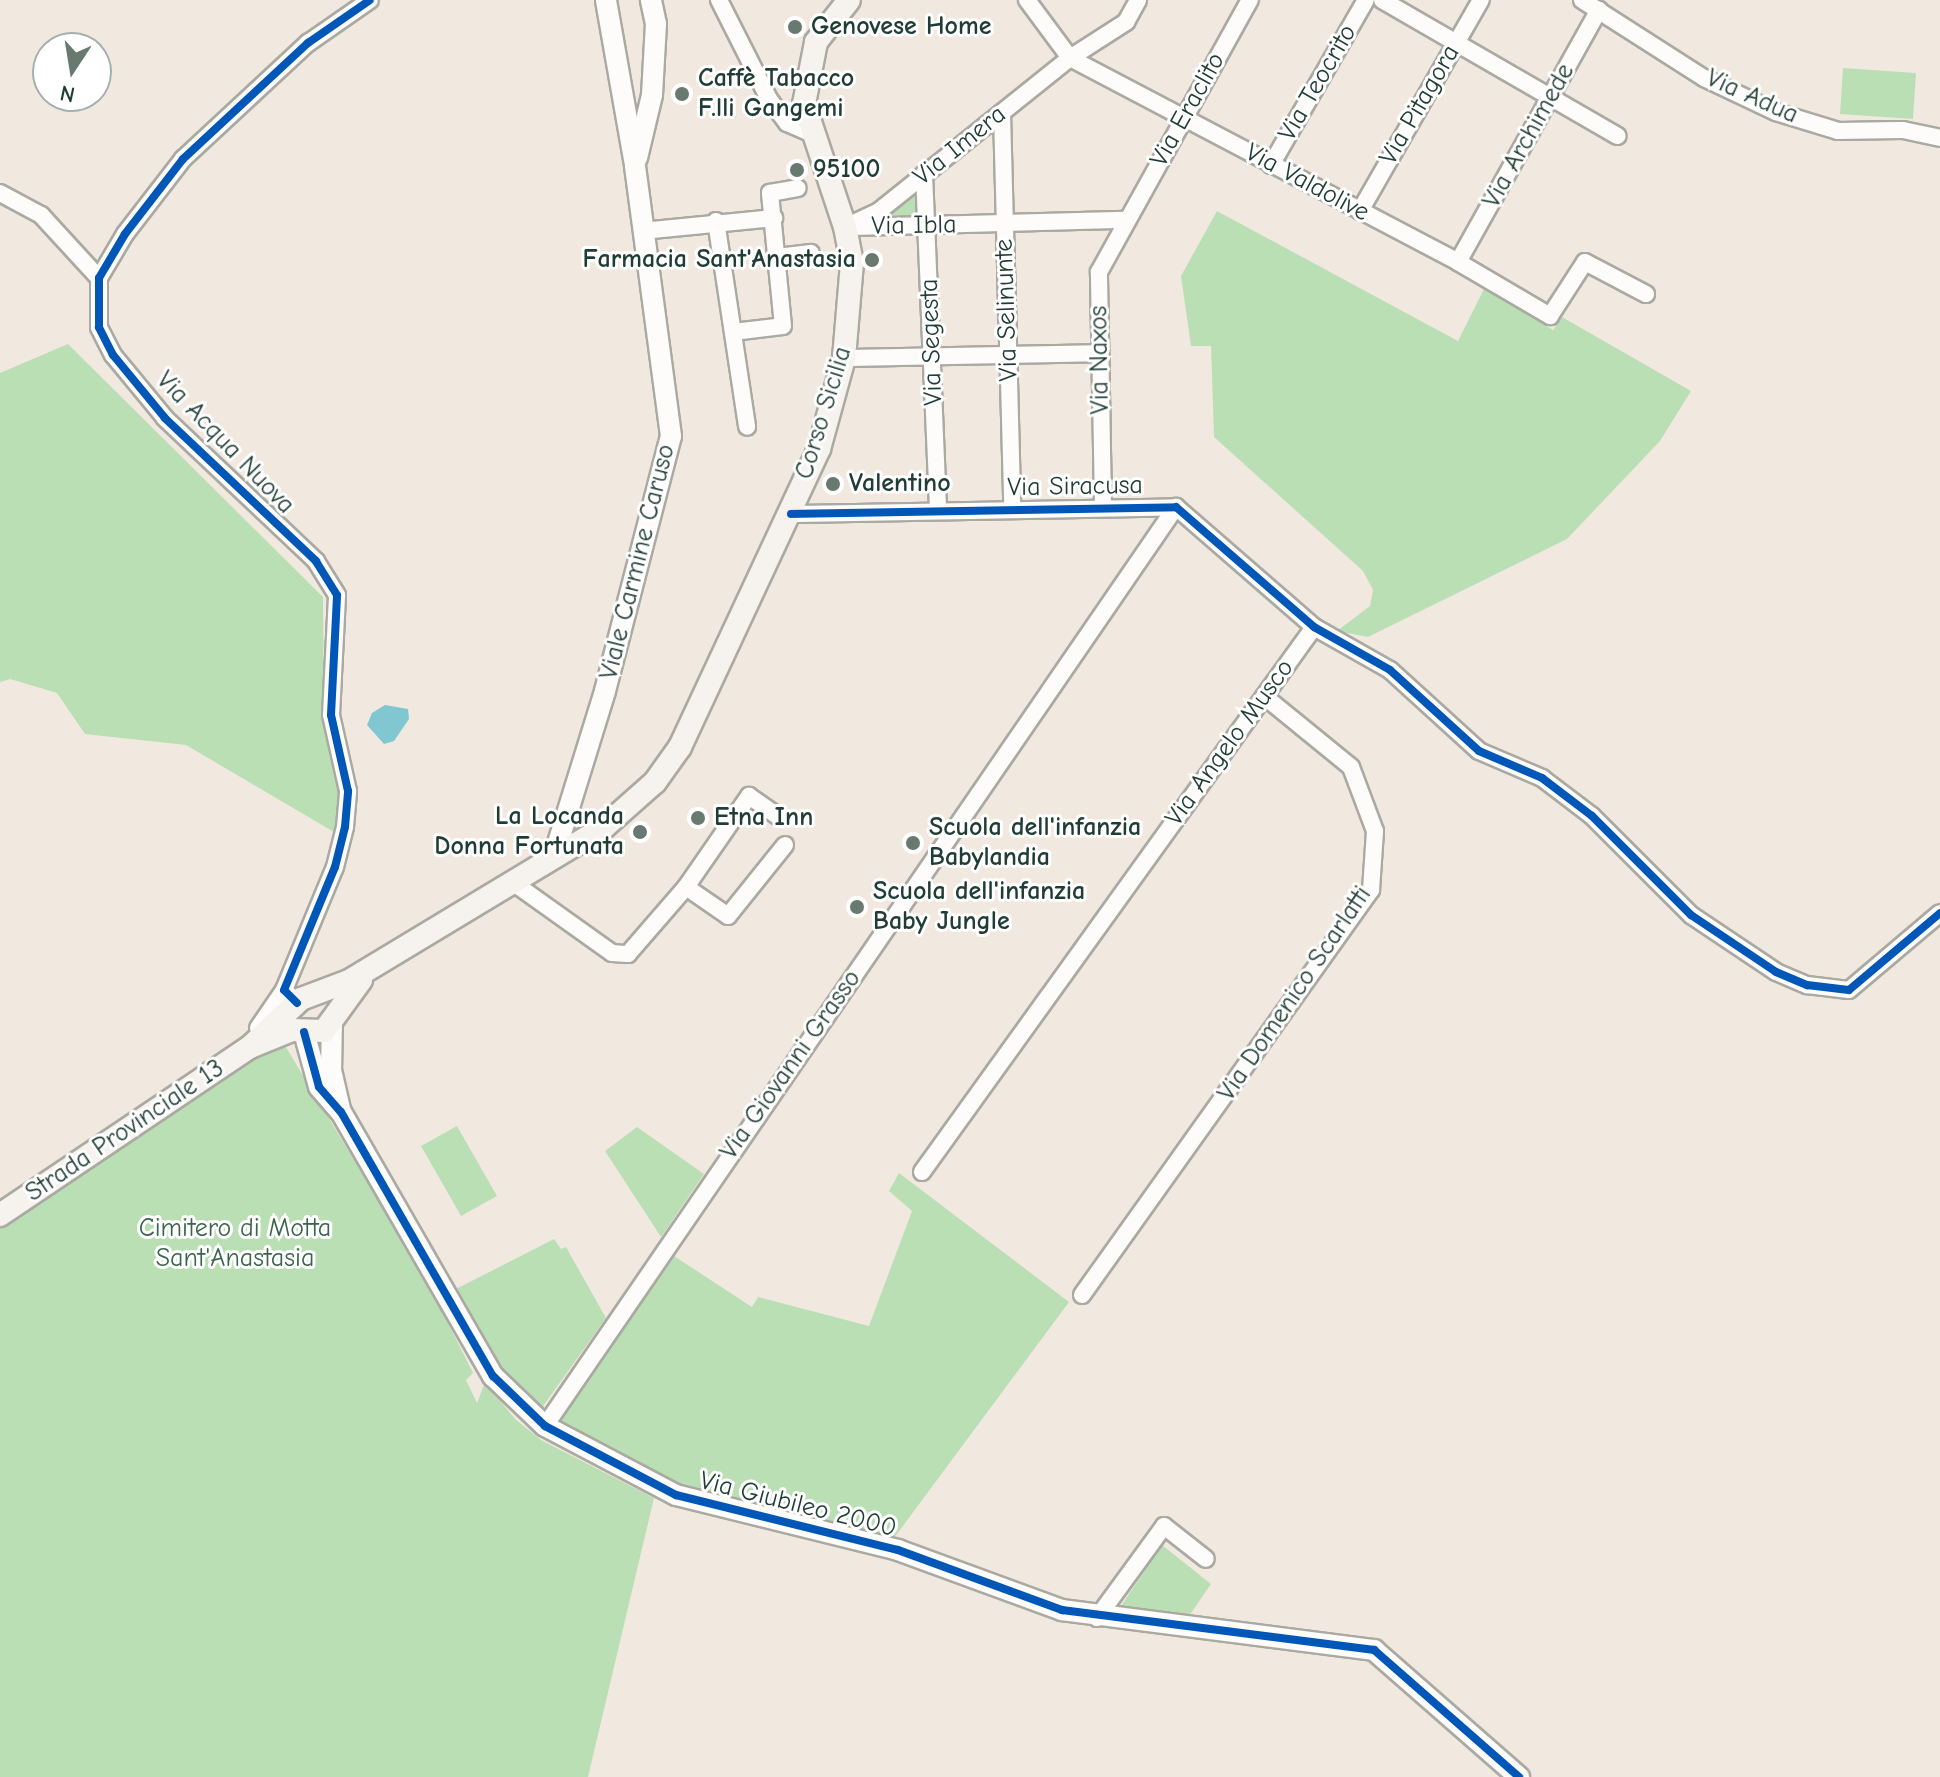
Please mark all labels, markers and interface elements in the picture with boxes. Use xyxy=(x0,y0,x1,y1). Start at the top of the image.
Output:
place label: Genovese Home xyxy=(811,11,991,43)
marker: Genovese Home xyxy=(786,18,804,36)
street label: Via Teocrito xyxy=(1272,19,1364,147)
north arrow xyxy=(32,32,112,112)
street label: Via Pitagora xyxy=(1373,39,1467,171)
street label: Via Eraclito xyxy=(1144,48,1232,172)
street label: Via Archimede xyxy=(1477,58,1581,214)
place label: Caffè Tabacco F.lli Gangemi xyxy=(698,63,854,124)
street label: Via Adua xyxy=(1701,63,1803,131)
text: N xyxy=(58,79,77,108)
marker: Caffè Tabacco F.lli Gangemi xyxy=(673,85,691,103)
street label: Via Imera xyxy=(907,99,1013,193)
street label: Via Valdolive xyxy=(1240,137,1374,229)
place label: 95100 xyxy=(813,154,880,186)
marker: 95100 xyxy=(788,161,806,179)
street label: Via Ibla xyxy=(871,210,957,242)
street label: Via Selinunte xyxy=(989,238,1025,382)
place label: Farmacia Sant'Anastasia xyxy=(582,244,856,276)
marker: Farmacia Sant'Anastasia xyxy=(863,251,881,269)
street label: Via Segesta xyxy=(914,278,950,406)
street label: Via Naxos xyxy=(1083,305,1117,415)
street label: Corso Sicilia xyxy=(789,343,859,483)
street label: Via Acqua Nuova xyxy=(149,365,301,521)
street label: Viale Carmine Caruso xyxy=(594,441,682,683)
place label: Valentino xyxy=(849,468,951,500)
street label: Via Siracusa xyxy=(1007,470,1143,504)
marker: Valentino xyxy=(824,475,842,493)
street label: Via Angelo Musco xyxy=(1159,654,1301,832)
place label: La Locanda Donna Fortunata xyxy=(434,801,624,862)
place label: Etna Inn xyxy=(714,802,813,834)
marker: Etna Inn xyxy=(689,809,707,827)
place label: Scuola dell'infanzia Babylandia xyxy=(929,812,1141,874)
marker: La Locanda Donna Fortunata xyxy=(631,823,649,841)
marker: Scuola dell'infanzia Babylandia xyxy=(904,834,922,852)
place label: Scuola dell'infanzia Baby Jungle xyxy=(873,876,1085,938)
street label: Via Domenico Scarlatti xyxy=(1212,881,1378,1107)
marker: Scuola dell'infanzia Baby Jungle xyxy=(848,898,866,916)
street label: Via Giovanni Grasso xyxy=(714,964,868,1166)
street label: Strada Provinciale 13 xyxy=(20,1053,230,1209)
park label: Cimitero di Motta Sant'Anastasia xyxy=(139,1213,331,1274)
street label: Via Giubileo 2000 xyxy=(696,1465,900,1545)

